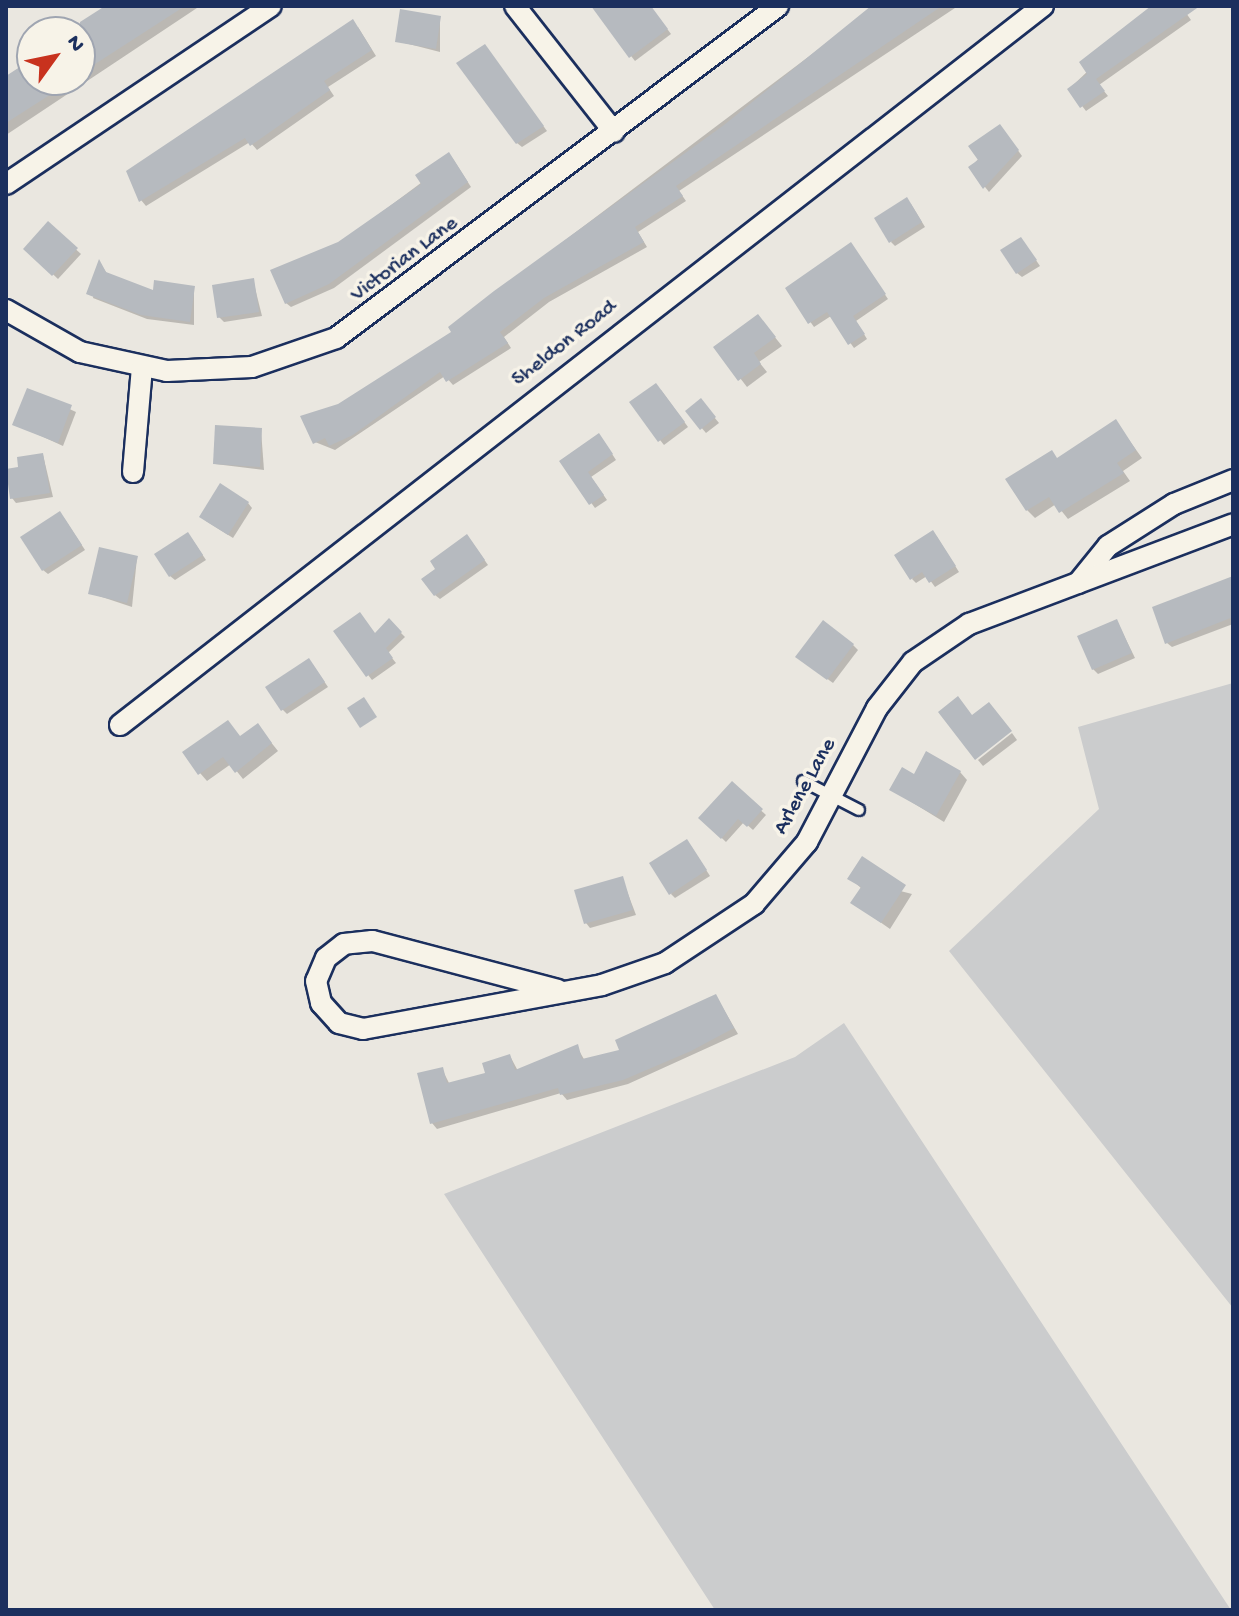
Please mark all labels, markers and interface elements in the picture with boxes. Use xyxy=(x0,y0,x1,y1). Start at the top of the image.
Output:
north arrow xyxy=(16,16,96,96)
text: N xyxy=(60,31,89,57)
street label: Victorian Lane xyxy=(346,211,464,309)
street label: Sheldon Road xyxy=(507,295,623,393)
street label: Arlene Lane xyxy=(769,734,843,840)

